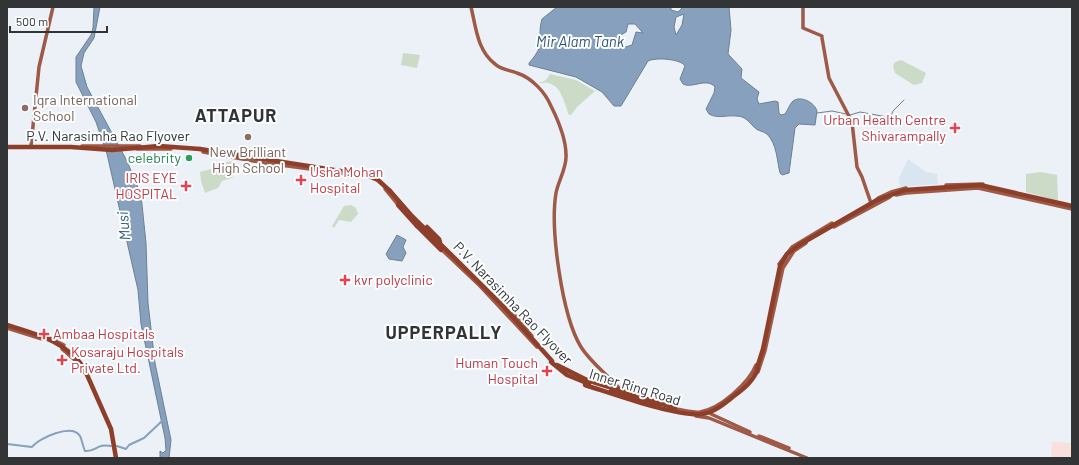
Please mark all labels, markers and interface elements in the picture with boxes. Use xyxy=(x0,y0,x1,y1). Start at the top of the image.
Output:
scale bar xyxy=(10,8,107,34)
text: 500 m xyxy=(16,14,48,28)
water label: Mir Alam Tank xyxy=(536,32,625,50)
place label: Iqra International School xyxy=(33,91,137,124)
marker: Iqra International School xyxy=(20,103,30,113)
district label: ATTAPUR xyxy=(195,104,277,126)
place label: Urban Health Centre Shivarampally xyxy=(823,111,947,144)
marker: Urban Health Centre Shivarampally xyxy=(949,122,961,134)
street label: P.V. Narasimha Rao Flyover xyxy=(26,127,190,144)
marker: New Brilliant High School xyxy=(243,132,253,142)
place label: New Brilliant High School xyxy=(210,143,286,176)
place label: celebrity xyxy=(128,149,182,166)
marker: celebrity xyxy=(184,153,194,163)
place label: Usha Mohan Hospital xyxy=(310,163,383,196)
place label: IRIS EYE HOSPITAL xyxy=(115,169,177,202)
marker: Usha Mohan Hospital xyxy=(295,174,307,186)
marker: IRIS EYE HOSPITAL xyxy=(180,180,192,192)
water label: Musi xyxy=(113,211,133,241)
street label: P.V. Narasimha Rao Flyover xyxy=(450,238,576,367)
place label: kvr polyclinic xyxy=(354,271,433,288)
marker: kvr polyclinic xyxy=(339,274,351,286)
district label: UPPERPALLY xyxy=(386,321,502,343)
place label: Ambaa Hospitals xyxy=(53,325,155,342)
marker: Ambaa Hospitals xyxy=(38,328,50,340)
place label: Kosaraju Hospitals Private Ltd. xyxy=(71,343,184,376)
marker: Kosaraju Hospitals Private Ltd. xyxy=(56,354,68,366)
place label: Human Touch Hospital xyxy=(455,354,538,387)
marker: Human Touch Hospital xyxy=(541,365,553,377)
street label: Inner Ring Road xyxy=(587,365,683,409)

